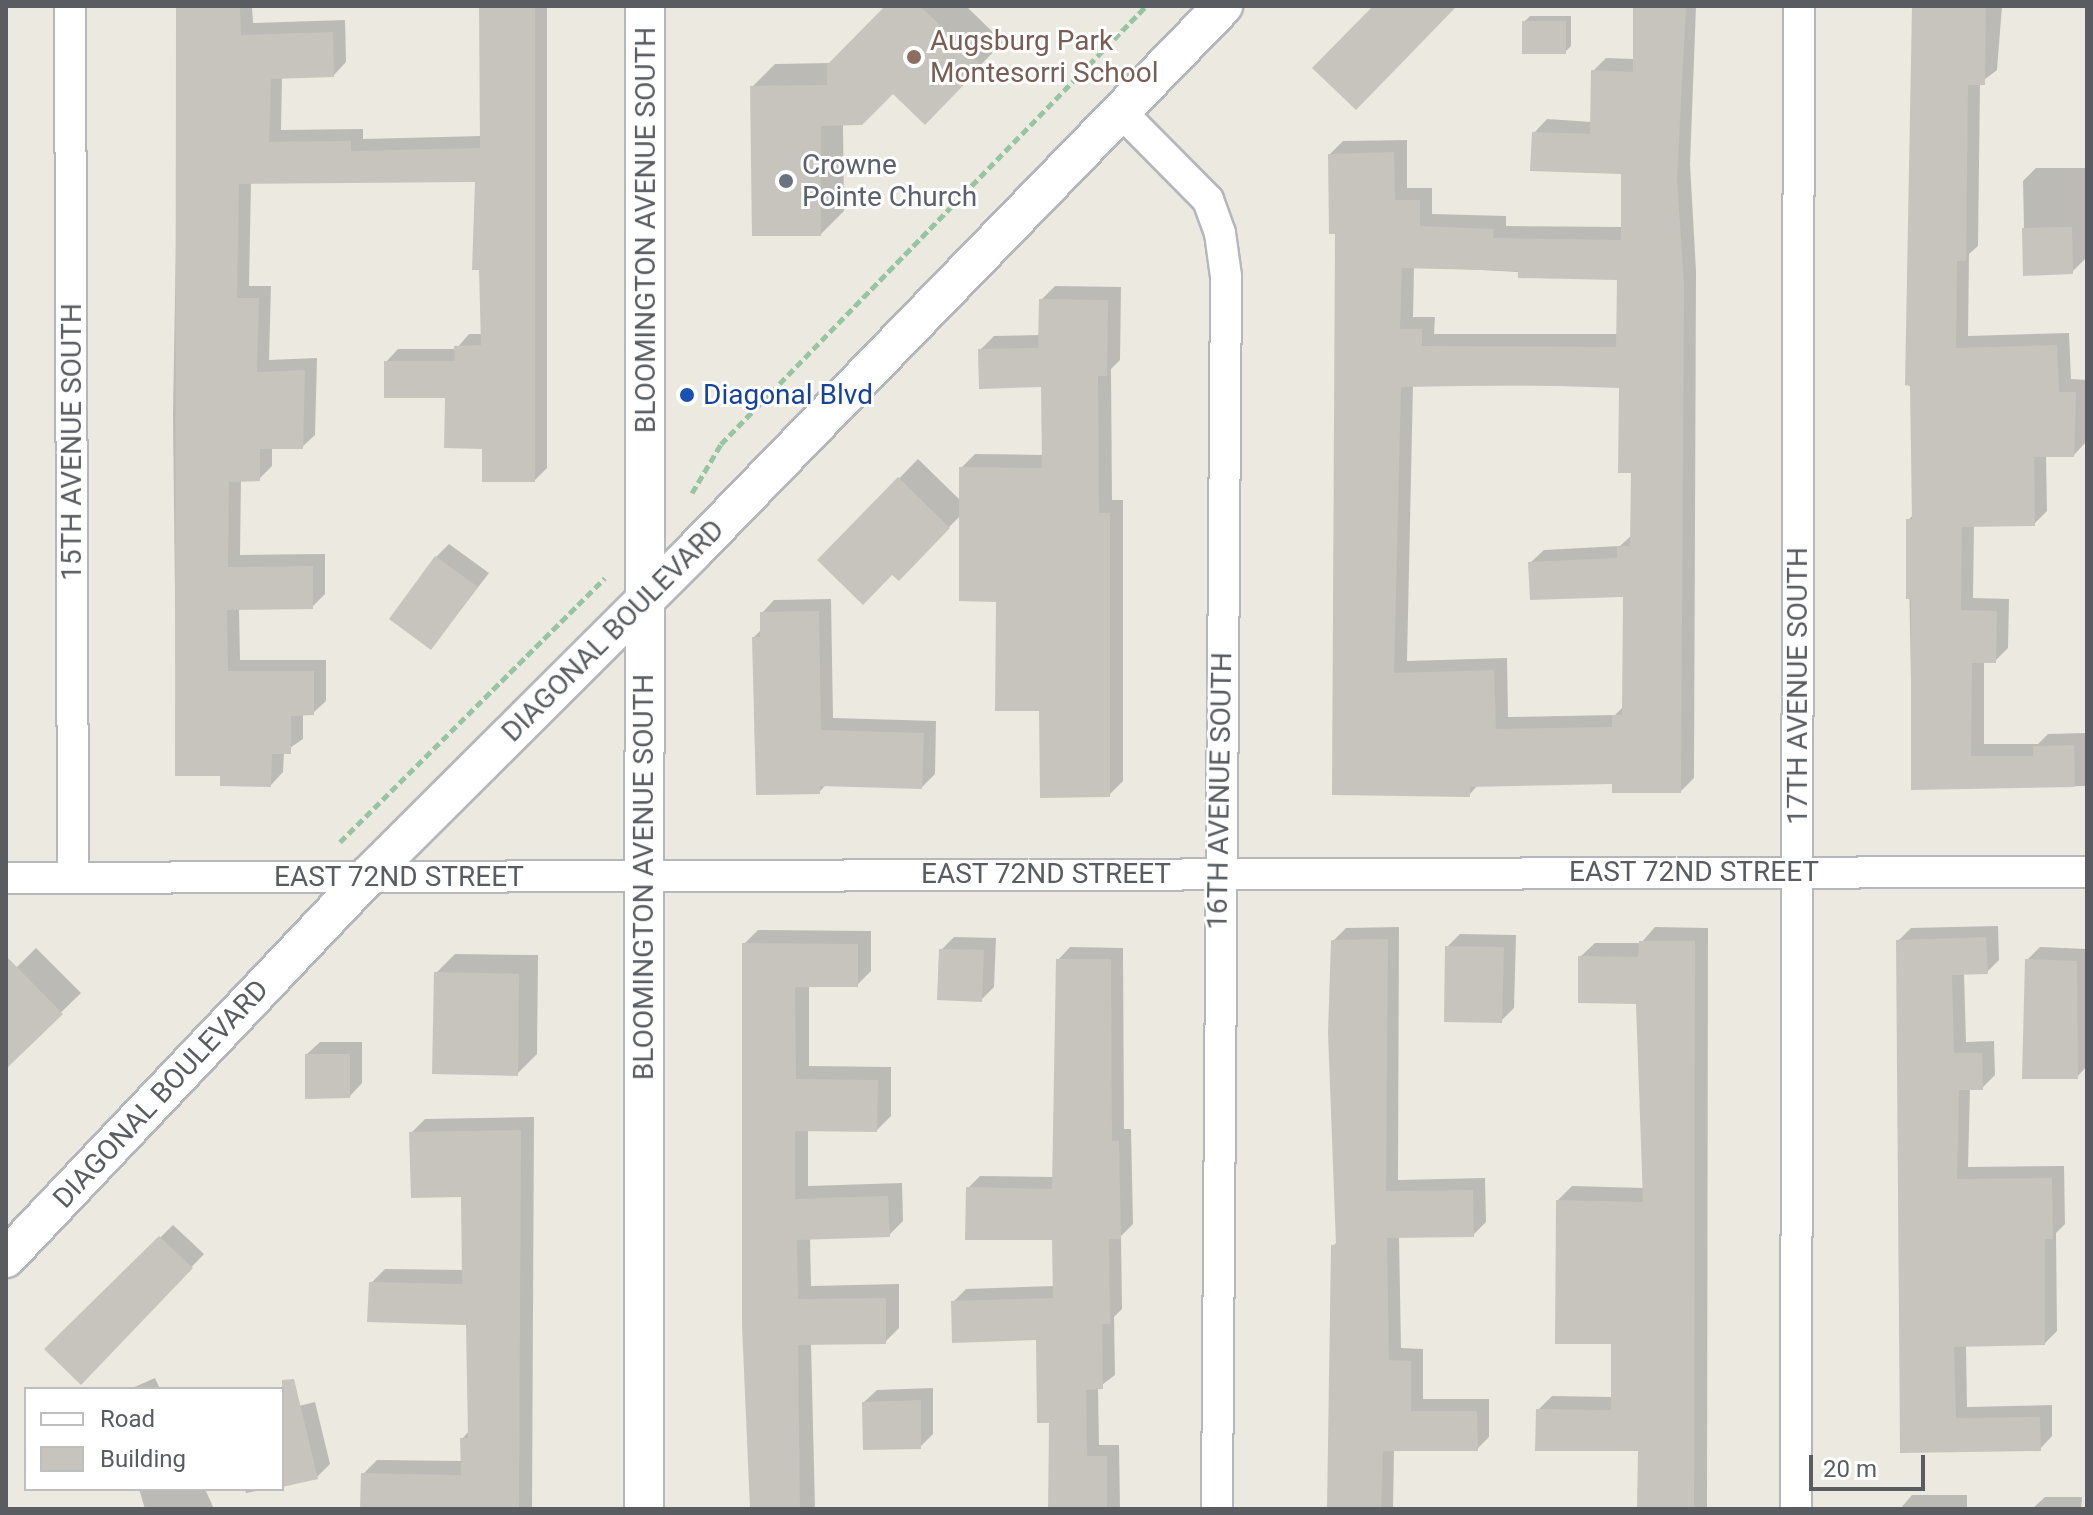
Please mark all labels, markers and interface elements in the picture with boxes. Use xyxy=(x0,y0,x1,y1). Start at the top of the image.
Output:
place label: Augsburg Park Montesorri School xyxy=(930,24,1158,90)
street label: BLOOMINGTON AVENUE SOUTH xyxy=(629,27,663,433)
marker: Augsburg Park Montesorri School xyxy=(905,48,923,66)
place label: Crowne Pointe Church xyxy=(802,148,977,214)
marker: Crowne Pointe Church xyxy=(777,172,795,190)
street label: 15TH AVENUE SOUTH xyxy=(55,303,89,581)
place label: Diagonal Blvd xyxy=(703,378,873,412)
marker: Diagonal Blvd xyxy=(678,386,696,404)
street label: DIAGONAL BOULEVARD xyxy=(495,513,731,749)
street label: 17TH AVENUE SOUTH xyxy=(1781,547,1815,825)
street label: 16TH AVENUE SOUTH xyxy=(1201,652,1239,930)
street label: BLOOMINGTON AVENUE SOUTH xyxy=(627,674,661,1080)
street label: EAST 72ND STREET xyxy=(1569,855,1819,889)
street label: EAST 72ND STREET xyxy=(921,857,1171,891)
street label: EAST 72ND STREET xyxy=(274,860,524,894)
street label: DIAGONAL BOULEVARD xyxy=(46,973,276,1215)
legend xyxy=(24,1387,284,1491)
text: Road xyxy=(100,1405,155,1433)
scale bar xyxy=(1813,1439,1929,1489)
text: Building xyxy=(100,1445,186,1473)
text: 20 m xyxy=(1823,1455,1877,1483)

